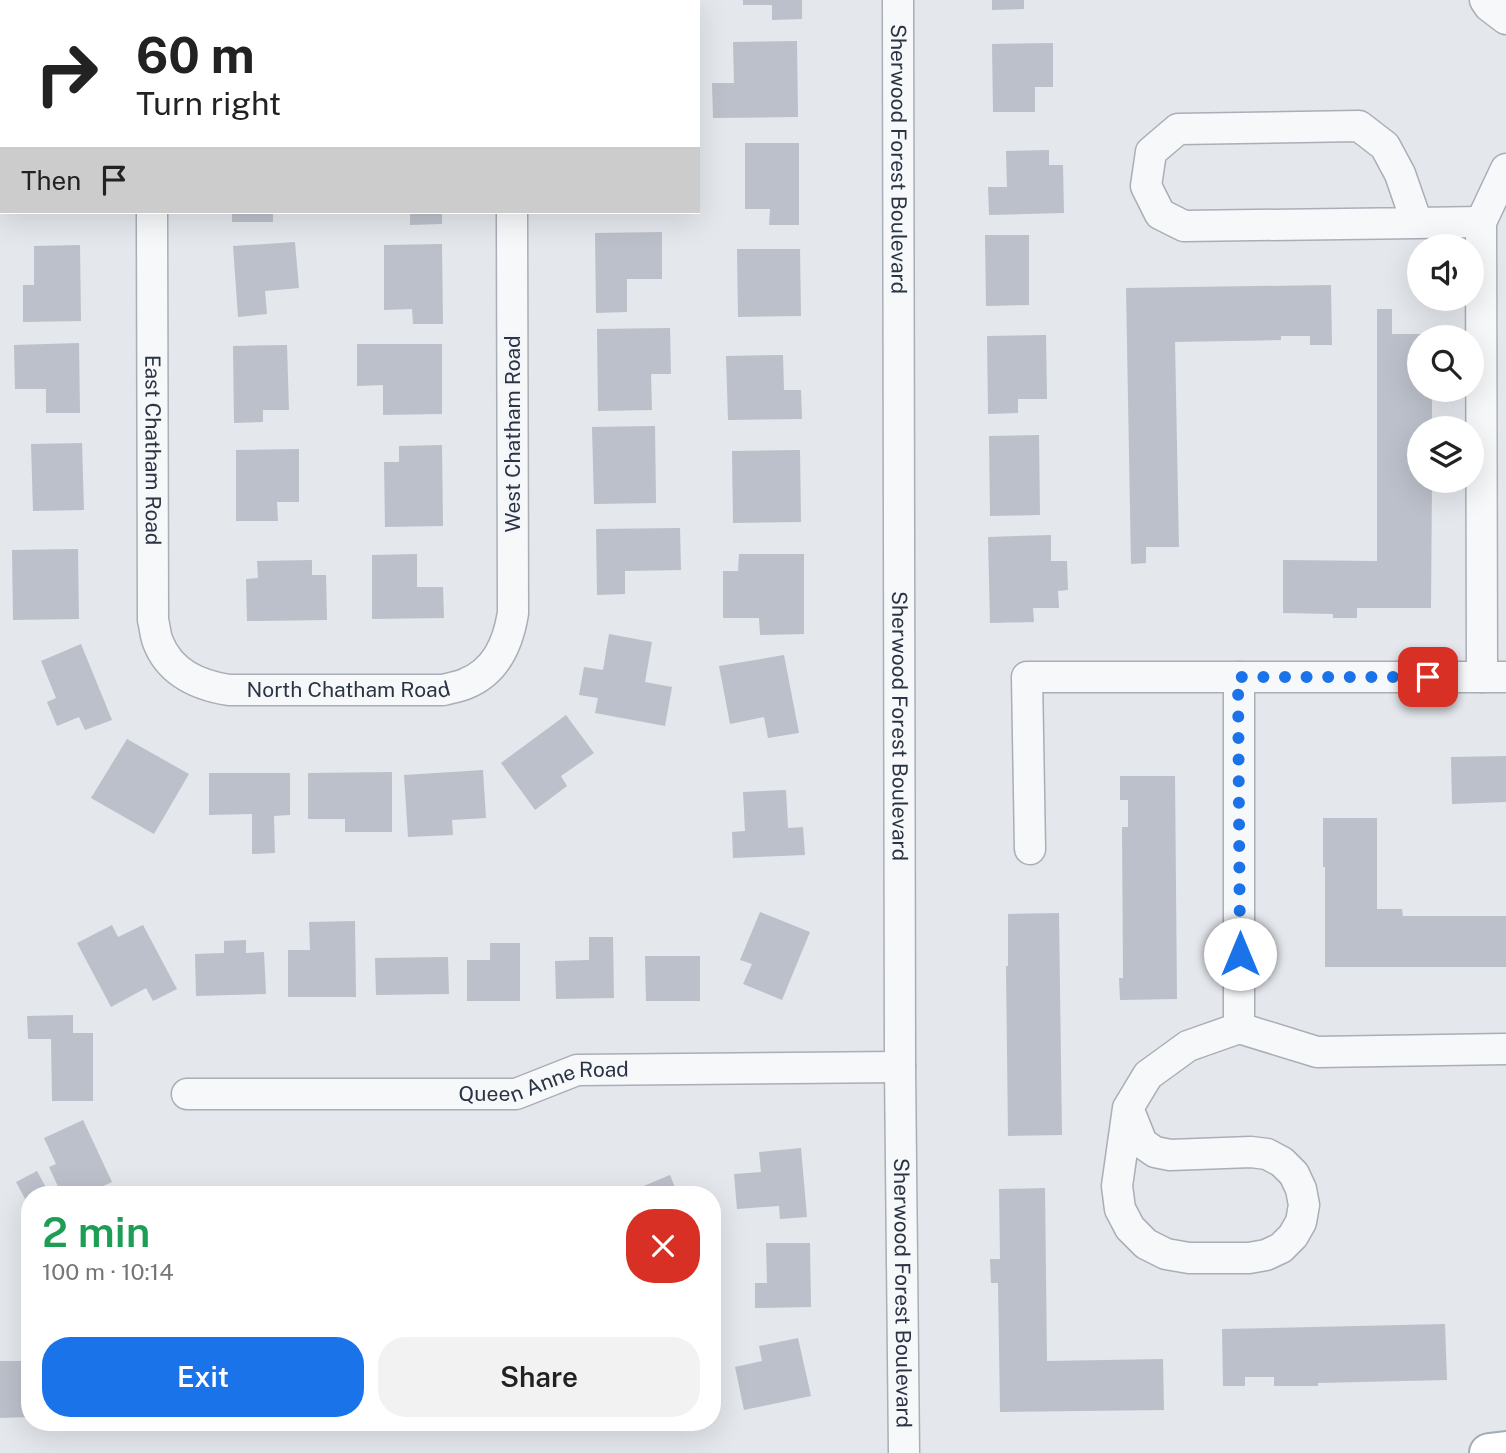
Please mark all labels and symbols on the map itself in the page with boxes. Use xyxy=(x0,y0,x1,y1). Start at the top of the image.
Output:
street label: Sherwood Forest Boulevard xyxy=(886,24,912,294)
street label: West Chatham Road xyxy=(500,335,525,533)
street label: East Chatham Road xyxy=(140,355,166,545)
street label: Sherwood Forest Boulevard xyxy=(887,591,913,861)
pin xyxy=(1398,647,1458,707)
street label: North Chatham Road xyxy=(247,676,453,703)
position arrow xyxy=(1203,917,1277,991)
street label: Queen Anne Road xyxy=(459,1057,629,1107)
street label: Sherwood Forest Boulevard xyxy=(889,1158,917,1428)

